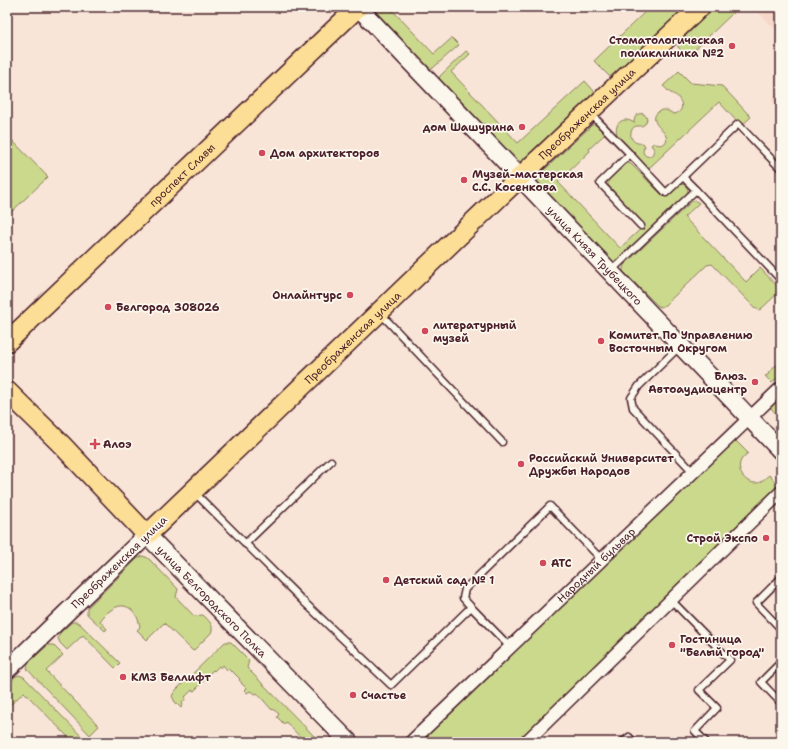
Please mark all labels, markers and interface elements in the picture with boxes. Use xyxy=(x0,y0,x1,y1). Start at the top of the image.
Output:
place label: Стоматологическая поликлиника №2 xyxy=(609,33,724,61)
marker: Стоматологическая поликлиника №2 xyxy=(727,41,737,51)
street label: Преображенская улица xyxy=(536,65,639,164)
place label: дом Шашурина xyxy=(423,120,514,135)
marker: дом Шашурина xyxy=(517,122,527,132)
street label: проспект Славы xyxy=(146,140,219,210)
place label: Дом архитекторов xyxy=(270,146,379,161)
marker: Дом архитекторов xyxy=(257,148,267,158)
place label: Музей-мастерская С.С. Косенкова xyxy=(472,167,584,195)
marker: Музей-мастерская С.С. Косенкова xyxy=(459,175,469,185)
street label: улица Князя Трубецкого xyxy=(543,203,646,309)
place label: Онлайнтурс xyxy=(272,288,342,303)
street label: Преображенская улица xyxy=(302,288,405,388)
marker: Онлайнтурс xyxy=(345,290,355,300)
place label: Белгород 308026 xyxy=(116,300,220,315)
marker: Белгород 308026 xyxy=(103,302,113,312)
place label: литературный музей xyxy=(433,318,517,346)
marker: литературный музей xyxy=(420,326,430,336)
place label: Комитет По Управлению Восточным Округом xyxy=(609,328,753,356)
marker: Комитет По Управлению Восточным Округом xyxy=(596,336,606,346)
place label: Блюз. Автоаудиоцентр xyxy=(648,369,747,397)
marker: Блюз. Автоаудиоцентр xyxy=(750,377,760,387)
place label: Алоэ xyxy=(103,437,131,452)
marker: Алоэ xyxy=(90,439,100,449)
place label: Российский Университет Дружбы Народов xyxy=(529,451,674,479)
marker: Российский Университет Дружбы Народов xyxy=(516,459,526,469)
street label: Преображенская улица xyxy=(68,512,171,612)
street label: Народный бульвар xyxy=(554,524,639,606)
place label: Строй Экспо xyxy=(687,531,758,546)
marker: Строй Экспо xyxy=(761,533,771,543)
street label: улица Белгородского Полка xyxy=(153,542,270,661)
place label: АТС xyxy=(551,556,572,571)
marker: АТС xyxy=(538,558,548,568)
place label: Детский сад № 1 xyxy=(394,573,494,588)
marker: Детский сад № 1 xyxy=(381,575,391,585)
place label: Гостиница "Белый город" xyxy=(680,632,765,660)
marker: Гостиница "Белый город" xyxy=(667,640,677,650)
place label: КМЗ Беллифт xyxy=(131,670,211,685)
marker: КМЗ Беллифт xyxy=(118,672,128,682)
place label: Счастье xyxy=(361,688,407,703)
marker: Счастье xyxy=(348,690,358,700)

